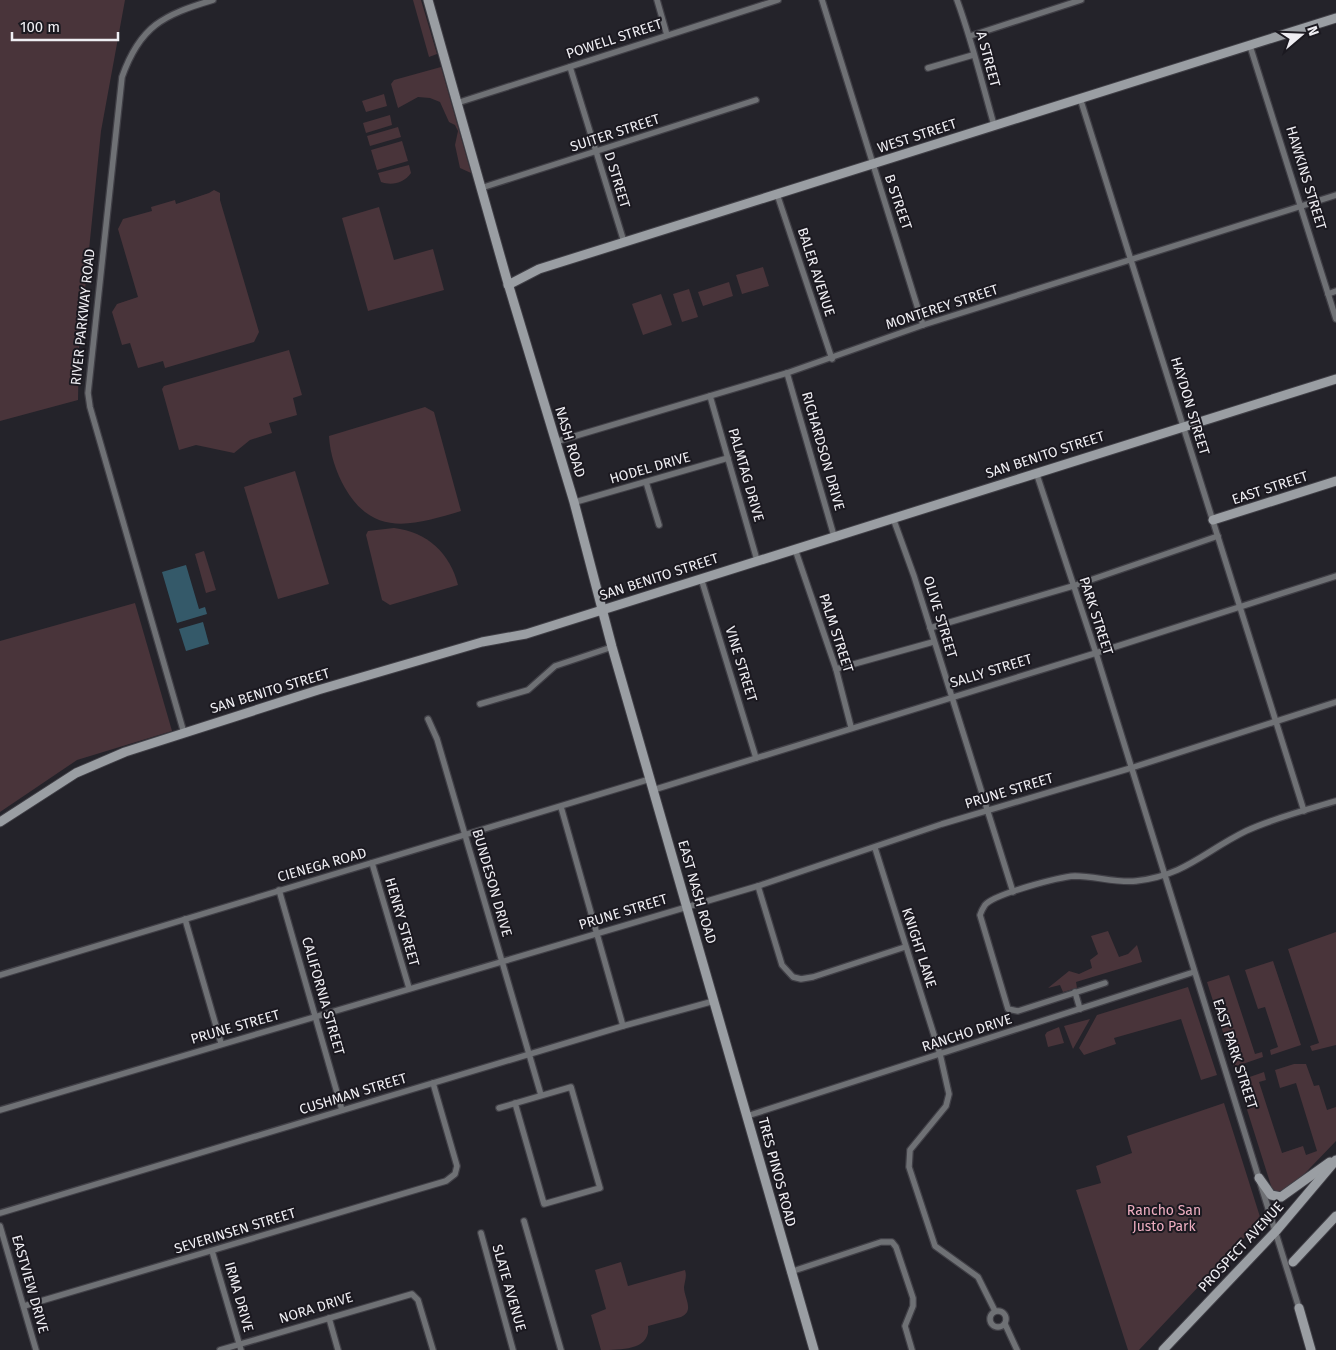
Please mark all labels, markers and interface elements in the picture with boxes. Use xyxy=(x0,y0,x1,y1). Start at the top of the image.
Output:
scale bar xyxy=(12,10,119,42)
north arrow xyxy=(1276,10,1326,60)
street label: POWELL STREET xyxy=(564,15,665,63)
text: 100 m xyxy=(20,18,60,36)
text: N xyxy=(1303,24,1322,38)
street label: A STREET xyxy=(972,29,1004,89)
street label: SUITER STREET xyxy=(568,110,663,155)
street label: WEST STREET xyxy=(875,115,960,157)
street label: HAWKINS STREET xyxy=(1282,124,1330,233)
street label: D STREET xyxy=(600,150,634,211)
street label: B STREET xyxy=(881,172,916,233)
street label: BALER AVENUE xyxy=(794,225,838,319)
street label: RIVER PARKWAY ROAD xyxy=(67,248,99,386)
street label: MONTEREY STREET xyxy=(884,281,1001,333)
street label: HAYDON STREET xyxy=(1167,355,1213,458)
street label: RICHARDSON DRIVE xyxy=(798,390,848,512)
street label: NASH ROAD xyxy=(551,404,589,480)
street label: PALMTAG DRIVE xyxy=(725,426,767,524)
street label: SAN BENITO STREET xyxy=(983,428,1107,482)
street label: HODEL DRIVE xyxy=(608,448,692,488)
street label: EAST STREET xyxy=(1230,467,1311,508)
street label: SAN BENITO STREET xyxy=(597,550,721,604)
street label: OLIVE STREET xyxy=(919,574,961,661)
street label: PARK STREET xyxy=(1075,575,1117,658)
street label: PALM STREET xyxy=(815,591,857,675)
street label: VINE STREET xyxy=(721,624,761,704)
street label: SALLY STREET xyxy=(948,650,1035,692)
street label: SAN BENITO STREET xyxy=(208,665,332,717)
street label: PRUNE STREET xyxy=(963,769,1056,813)
street label: BUNDESON DRIVE xyxy=(469,827,515,939)
street label: EAST NASH ROAD xyxy=(674,838,720,946)
street label: CIENEGA ROAD xyxy=(276,844,368,886)
street label: HENRY STREET xyxy=(381,876,423,969)
street label: PRUNE STREET xyxy=(577,890,670,934)
street label: KNIGHT LANE xyxy=(898,906,940,990)
street label: CALIFORNIA STREET xyxy=(298,935,348,1058)
street label: EAST PARK STREET xyxy=(1209,997,1261,1112)
street label: PRUNE STREET xyxy=(189,1006,282,1048)
street label: RANCHO DRIVE xyxy=(920,1010,1014,1056)
street label: CUSHMAN STREET xyxy=(297,1069,409,1118)
street label: TRES PINOS ROAD xyxy=(754,1116,800,1228)
street label: PROSPECT AVENUE xyxy=(1195,1198,1287,1296)
park label: Rancho San Justo Park xyxy=(1127,1202,1201,1235)
street label: SEVERINSEN STREET xyxy=(172,1204,299,1258)
street label: EASTVIEW DRIVE xyxy=(8,1233,52,1335)
street label: SLATE AVENUE xyxy=(488,1242,530,1334)
street label: IRMA DRIVE xyxy=(221,1260,257,1334)
street label: NORA DRIVE xyxy=(277,1289,355,1327)

